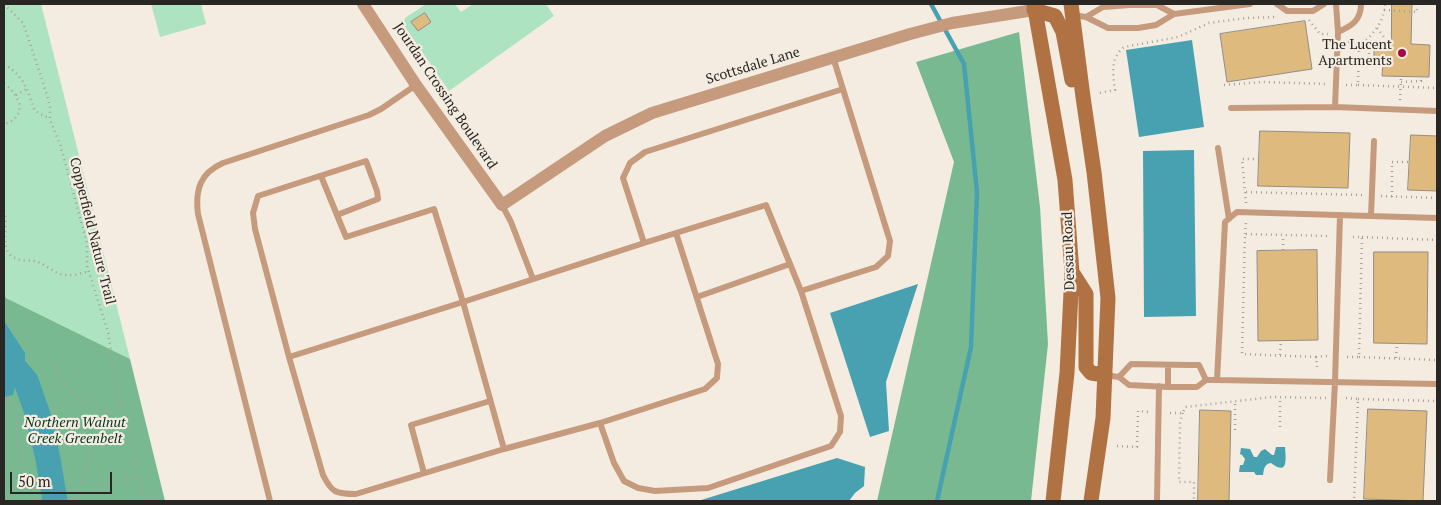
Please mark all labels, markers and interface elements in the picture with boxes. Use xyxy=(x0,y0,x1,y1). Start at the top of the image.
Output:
street label: Jourdan Crossing Boulevard xyxy=(390,20,500,172)
place label: The Lucent Apartments xyxy=(1318,37,1392,70)
street label: Scottsdale Lane xyxy=(704,44,802,88)
marker: The Lucent Apartments xyxy=(1396,47,1408,59)
street label: Copperfield Nature Trail xyxy=(66,156,118,306)
street label: Dessau Road xyxy=(1059,211,1079,291)
park label: Northern Walnut Creek Greenbelt xyxy=(24,415,126,448)
scale bar xyxy=(12,462,115,494)
text: 50 m xyxy=(18,471,51,491)

